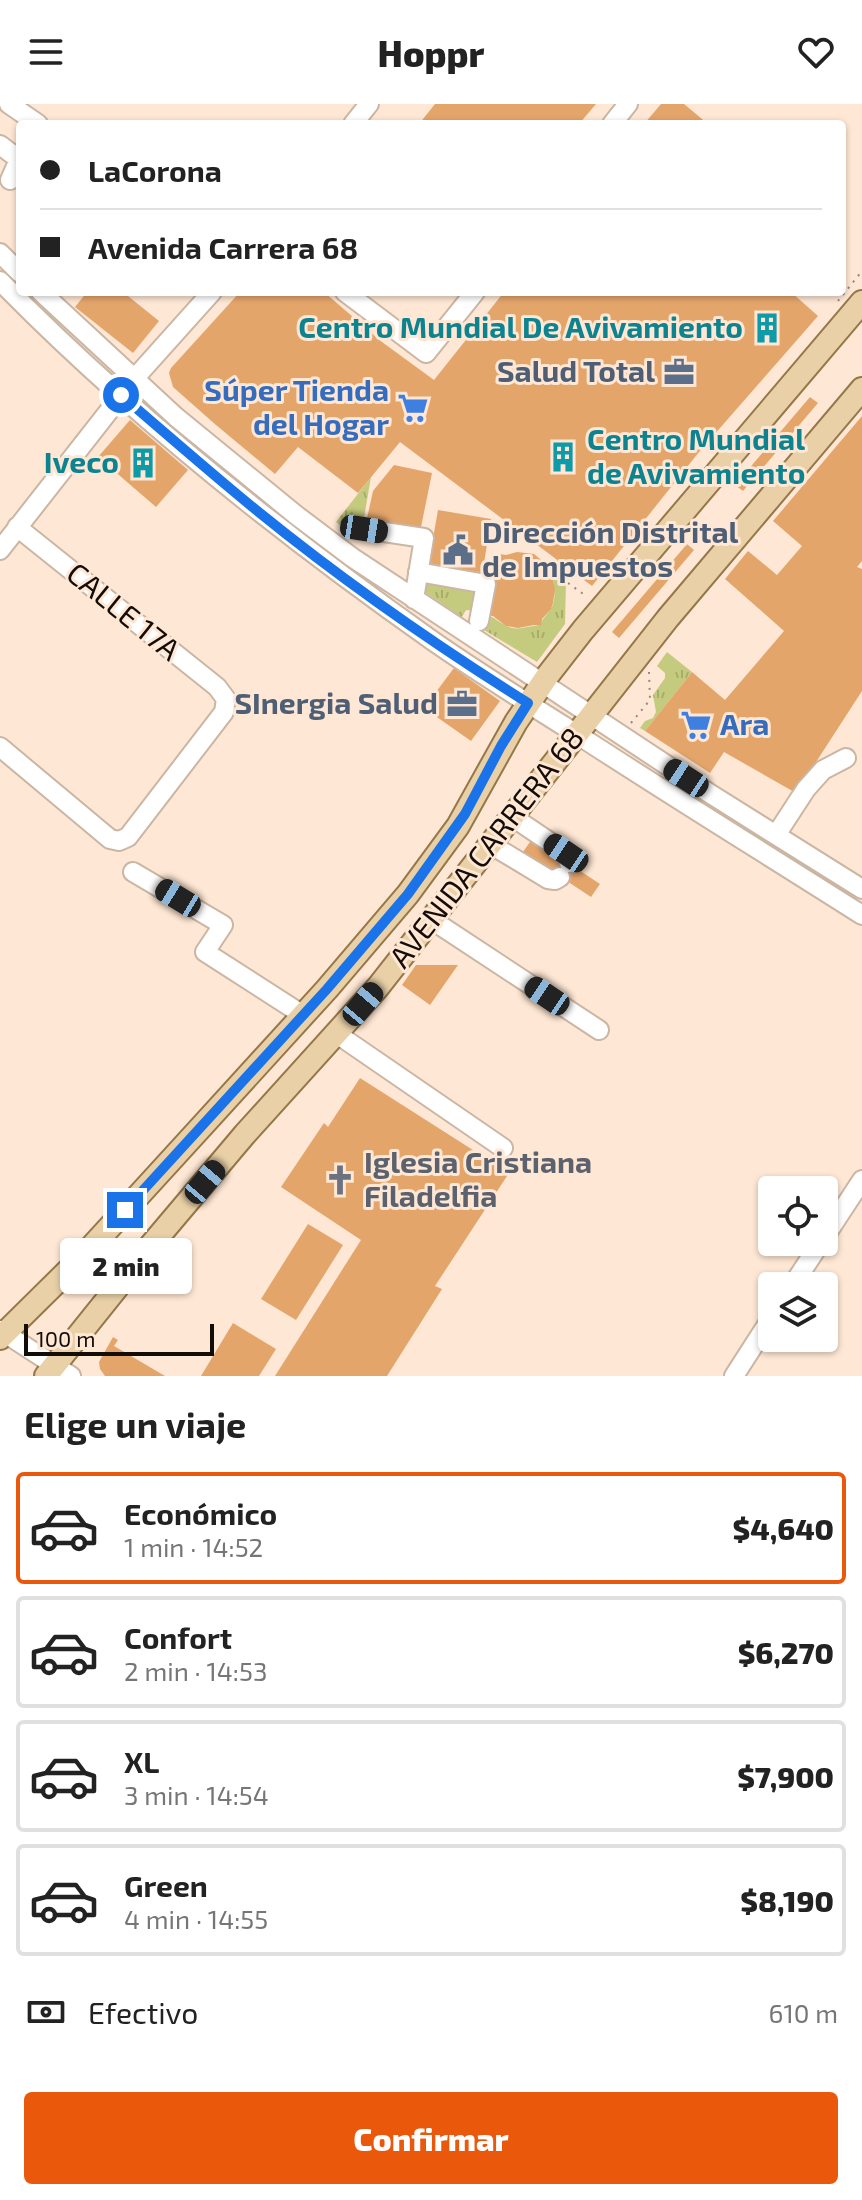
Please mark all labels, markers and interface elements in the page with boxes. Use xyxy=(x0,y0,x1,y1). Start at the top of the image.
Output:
icon: menu xyxy=(24,30,68,74)
icon: heart xyxy=(794,30,838,74)
text: Hoppr xyxy=(378,31,484,74)
text: LaCorona xyxy=(88,152,222,188)
text: Avenida Carrera 68 xyxy=(88,229,358,265)
place label: Centro Mundial De Avivamiento xyxy=(298,308,743,344)
building icon: Centro Mundial De Avivamiento xyxy=(750,311,784,345)
place label: Salud Total xyxy=(497,352,655,388)
office icon: Salud Total xyxy=(662,355,696,389)
place label: Súper Tienda del Hogar xyxy=(204,371,389,441)
route start xyxy=(103,377,139,413)
supermarket icon: Súper Tienda del Hogar xyxy=(396,391,430,425)
place label: Centro Mundial de Avivamiento xyxy=(587,420,805,490)
building icon: Centro Mundial de Avivamiento xyxy=(546,440,580,474)
place label: Iveco xyxy=(44,443,119,479)
building icon: Iveco xyxy=(126,446,160,480)
car xyxy=(338,513,390,545)
place label: Dirección Distrital de Impuestos xyxy=(482,513,739,583)
public building icon: Dirección Distrital de Impuestos xyxy=(441,533,475,567)
street label: CALLE 17A xyxy=(60,554,188,667)
place label: SInergia Salud xyxy=(234,684,438,720)
office icon: SInergia Salud xyxy=(445,687,479,721)
place label: Ara xyxy=(720,705,769,741)
supermarket icon: Ara xyxy=(679,708,713,742)
street label: AVENIDA CARRERA 68 xyxy=(381,720,590,974)
car xyxy=(659,755,713,801)
car xyxy=(539,830,593,876)
car xyxy=(151,875,205,921)
car xyxy=(520,973,574,1019)
car xyxy=(338,978,388,1030)
place label: Iglesia Cristiana Filadelfia xyxy=(364,1143,592,1213)
car xyxy=(180,1156,230,1208)
church icon: Iglesia Cristiana Filadelfia xyxy=(323,1163,357,1197)
map controls xyxy=(758,1176,838,1352)
button: locate xyxy=(758,1176,838,1256)
route end xyxy=(107,1192,143,1228)
callout: 2 min xyxy=(59,1238,191,1294)
text: 2 min xyxy=(92,1250,160,1281)
button: layers xyxy=(758,1272,838,1352)
scale bar xyxy=(24,1320,214,1356)
text: 100 m xyxy=(36,1325,95,1351)
text: Elige un viaje xyxy=(24,1402,246,1445)
icon: car xyxy=(28,1492,100,1564)
text: Económico xyxy=(124,1495,277,1531)
text: $4,640 xyxy=(733,1510,834,1546)
text: 1 min · 14:52 xyxy=(124,1531,263,1562)
icon: car xyxy=(28,1616,100,1688)
text: Confort xyxy=(124,1619,232,1655)
text: $6,270 xyxy=(738,1634,834,1670)
text: 2 min · 14:53 xyxy=(124,1655,267,1686)
icon: car xyxy=(28,1740,100,1812)
text: XL xyxy=(124,1743,159,1779)
text: $7,900 xyxy=(737,1758,834,1794)
text: 3 min · 14:54 xyxy=(124,1779,269,1810)
icon: car xyxy=(28,1864,100,1936)
text: Green xyxy=(124,1867,208,1903)
text: $8,190 xyxy=(740,1882,834,1918)
text: 4 min · 14:55 xyxy=(124,1903,268,1934)
icon: cash xyxy=(24,1990,68,2034)
text: Efectivo xyxy=(88,1994,198,2030)
text: 610 m xyxy=(769,1997,838,2028)
button: Confirmar xyxy=(24,2092,838,2184)

